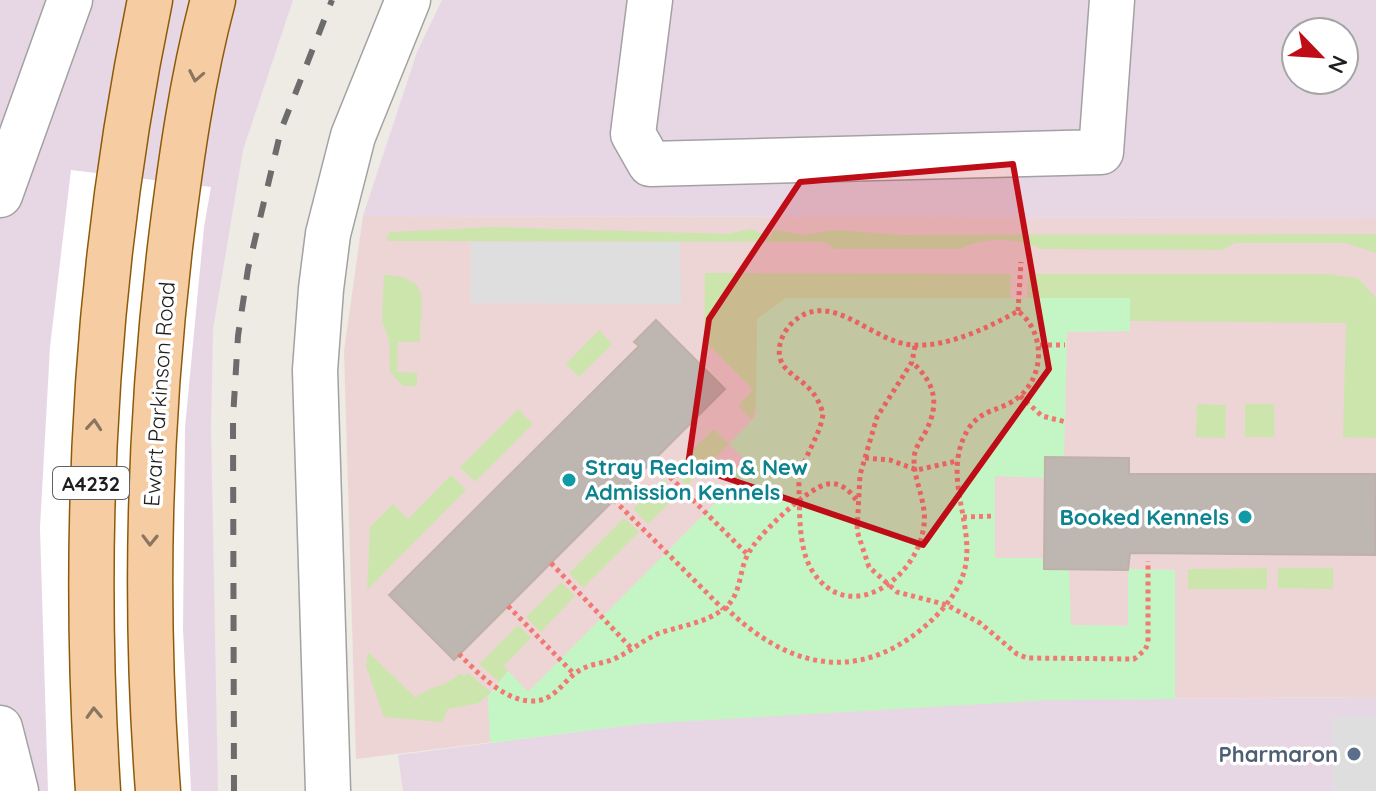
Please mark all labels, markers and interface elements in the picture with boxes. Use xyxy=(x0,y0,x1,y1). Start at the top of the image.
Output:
north arrow xyxy=(1280,16,1360,96)
text: N xyxy=(1322,51,1354,78)
one-way arrow xyxy=(188,69,205,82)
street label: Ewart Parkinson Road xyxy=(137,281,181,507)
one-way arrow xyxy=(85,418,102,431)
place label: Stray Reclaim & New Admission Kennels xyxy=(585,453,808,506)
road number: A4232 xyxy=(53,467,129,499)
marker: Stray Reclaim & New Admission Kennels xyxy=(560,471,578,489)
place label: Booked Kennels xyxy=(1059,503,1229,531)
marker: Booked Kennels xyxy=(1236,508,1254,526)
one-way arrow xyxy=(142,534,159,547)
one-way arrow xyxy=(85,706,102,719)
place label: Pharmaron xyxy=(1218,740,1338,768)
marker: Pharmaron xyxy=(1345,745,1363,763)

